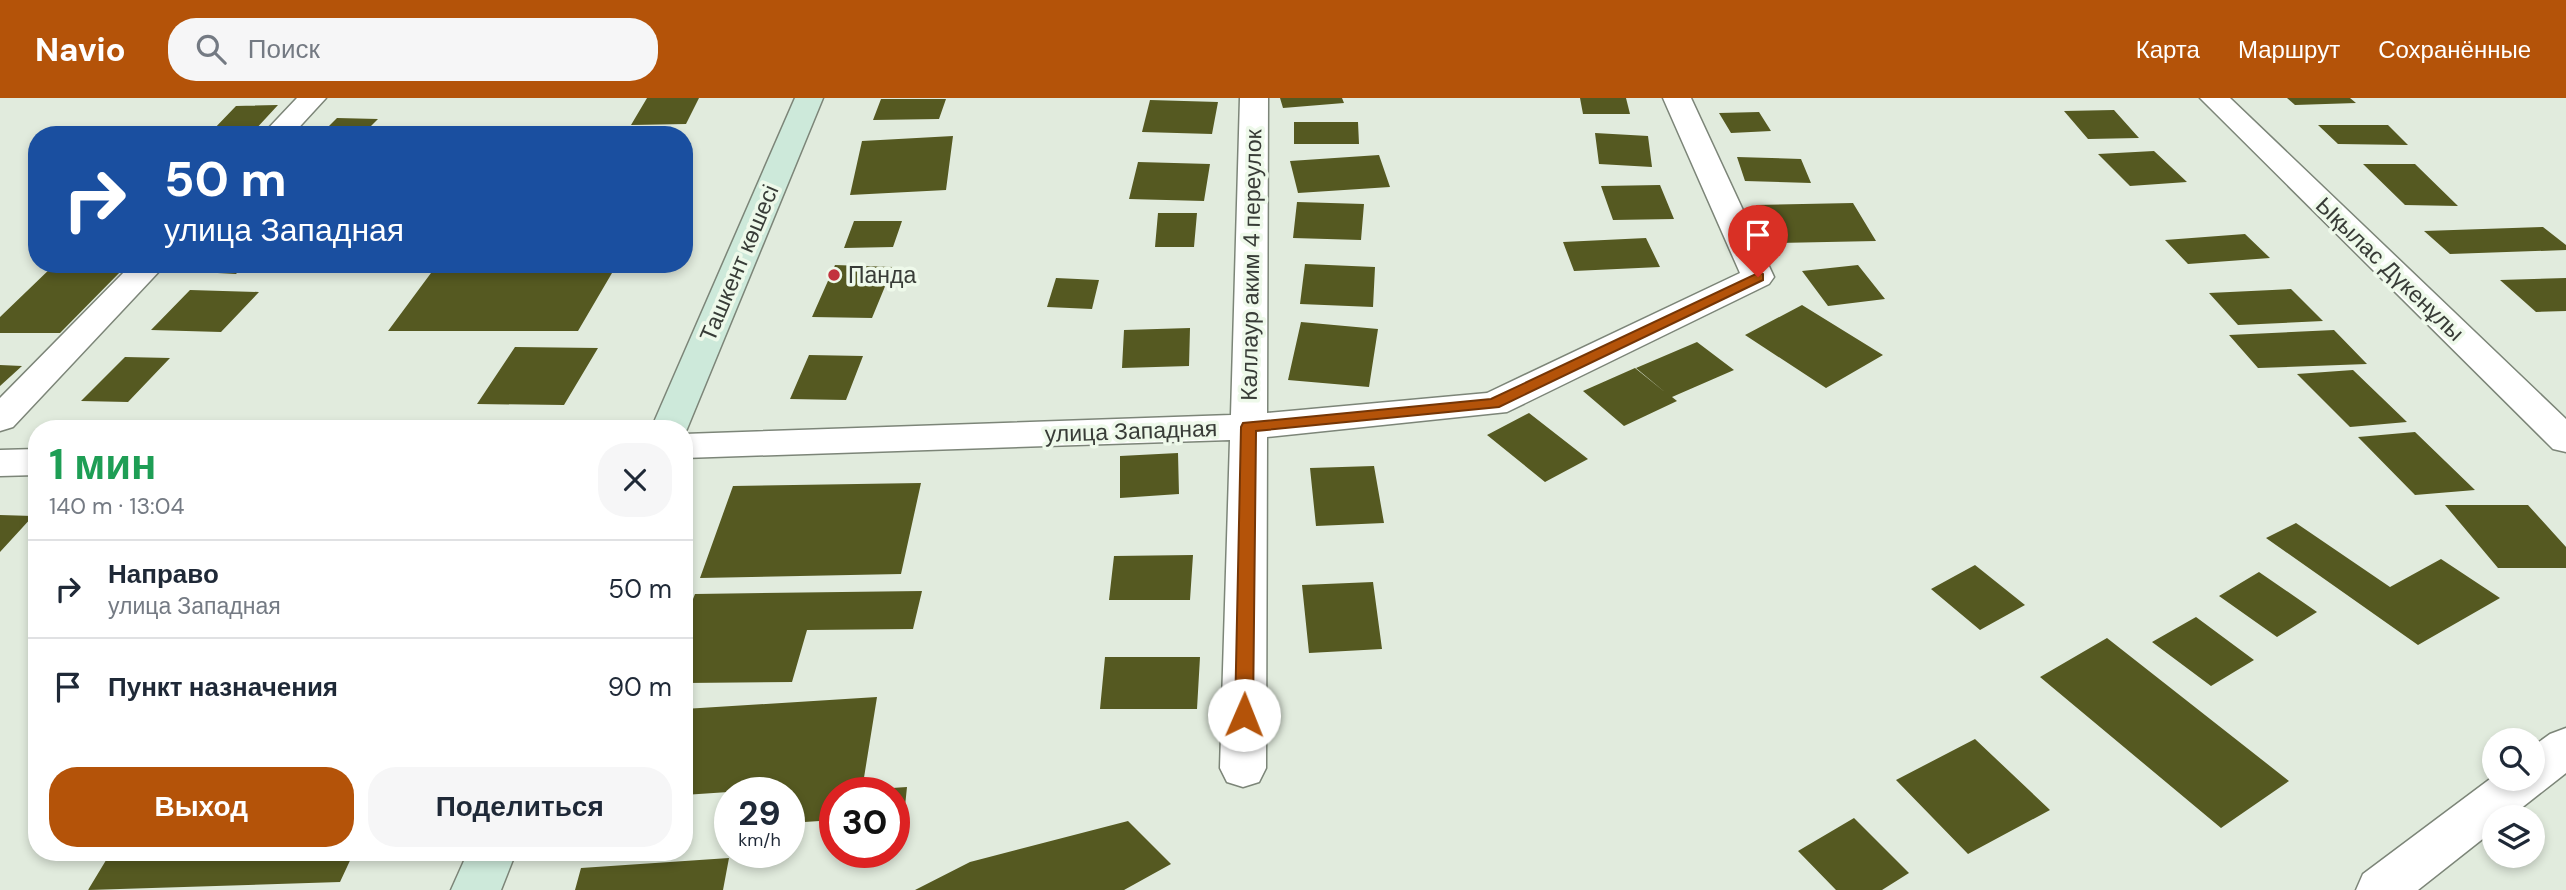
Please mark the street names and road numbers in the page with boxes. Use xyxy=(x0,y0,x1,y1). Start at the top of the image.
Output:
street label: Каллаур аким 4 переулок xyxy=(1234,128,1268,401)
street label: Ташкент көшесі xyxy=(692,180,786,346)
street label: Ықылас Дүкенұлы xyxy=(2309,190,2471,348)
street label: улица Западная xyxy=(1044,413,1218,449)

